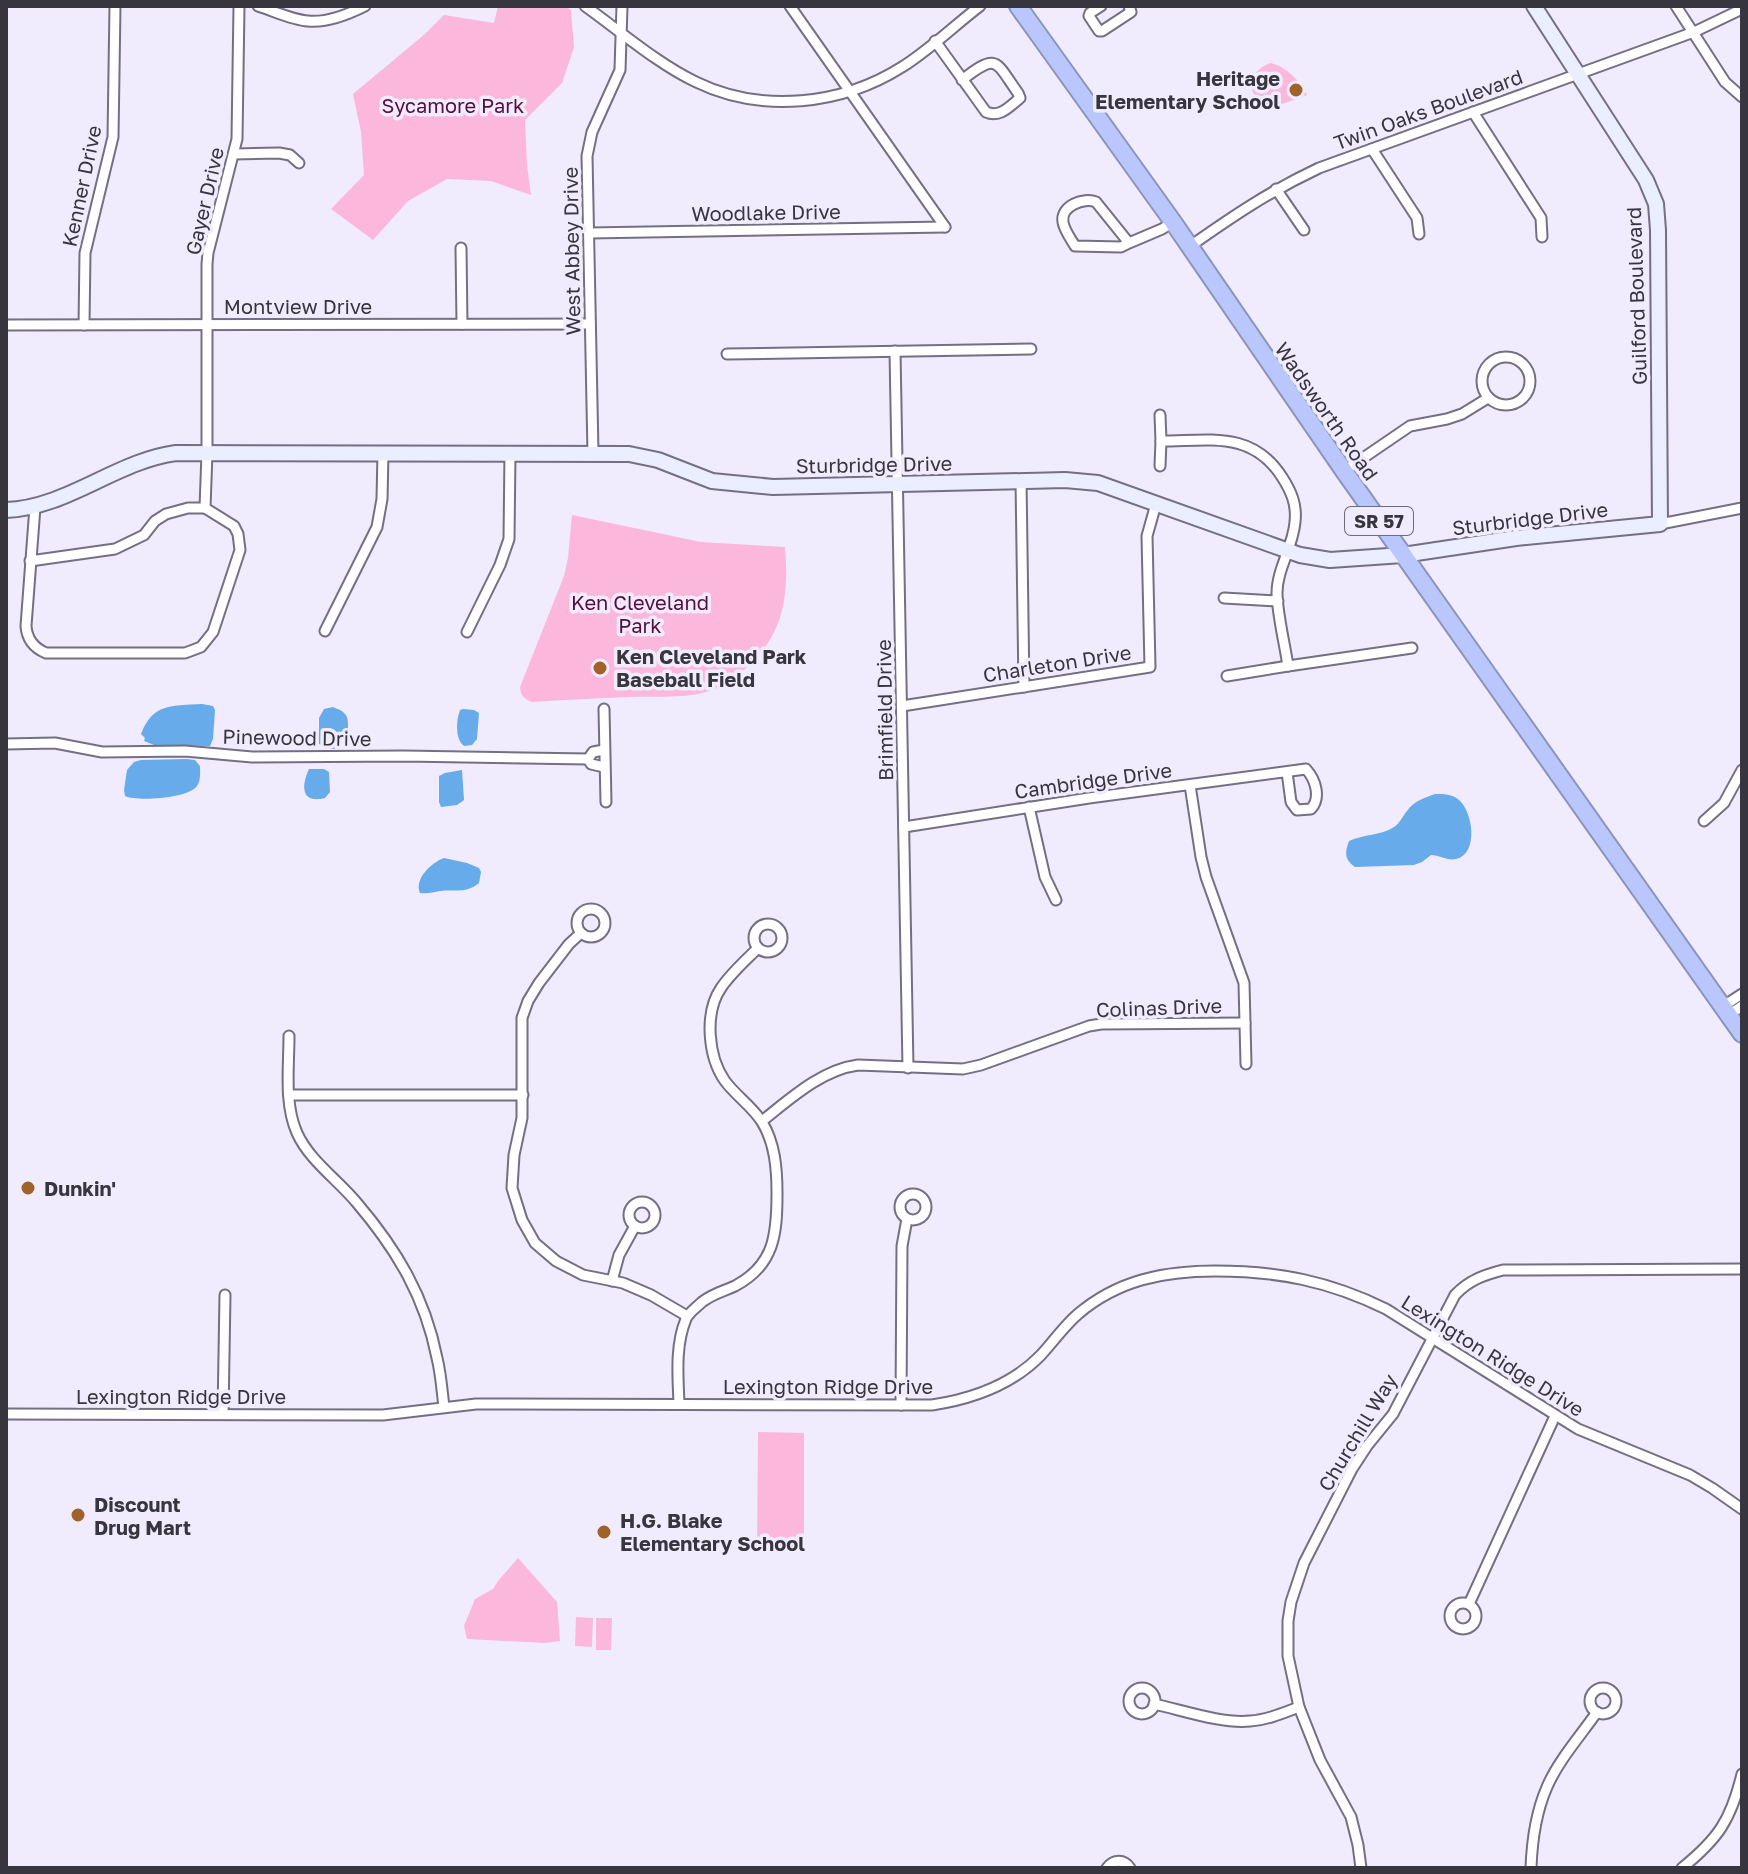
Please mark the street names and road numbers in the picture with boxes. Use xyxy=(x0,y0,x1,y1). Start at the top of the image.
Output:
street label: Twin Oaks Boulevard xyxy=(1330,64,1526,154)
street label: Kenner Drive xyxy=(56,123,106,249)
street label: Gayer Drive xyxy=(180,145,228,257)
street label: West Abbey Drive xyxy=(558,167,584,335)
street label: Woodlake Drive xyxy=(691,199,841,225)
street label: Guilford Boulevard xyxy=(1621,207,1651,385)
street label: Montview Drive xyxy=(224,294,372,318)
street label: Wadsworth Road xyxy=(1270,337,1384,485)
street label: Sturbridge Drive xyxy=(796,451,952,477)
street label: Sturbridge Drive xyxy=(1451,497,1609,539)
road number: SR 57 xyxy=(1345,507,1413,535)
street label: Brimfield Drive xyxy=(871,639,897,781)
street label: Charleton Drive xyxy=(981,639,1133,687)
street label: Pinewood Drive xyxy=(222,724,372,750)
street label: Cambridge Drive xyxy=(1013,757,1173,803)
street label: Colinas Drive xyxy=(1096,993,1222,1021)
street label: Lexington Ridge Drive xyxy=(1397,1289,1589,1421)
street label: Churchill Way xyxy=(1313,1369,1401,1495)
street label: Lexington Ridge Drive xyxy=(723,1374,933,1398)
street label: Lexington Ridge Drive xyxy=(76,1384,286,1408)

